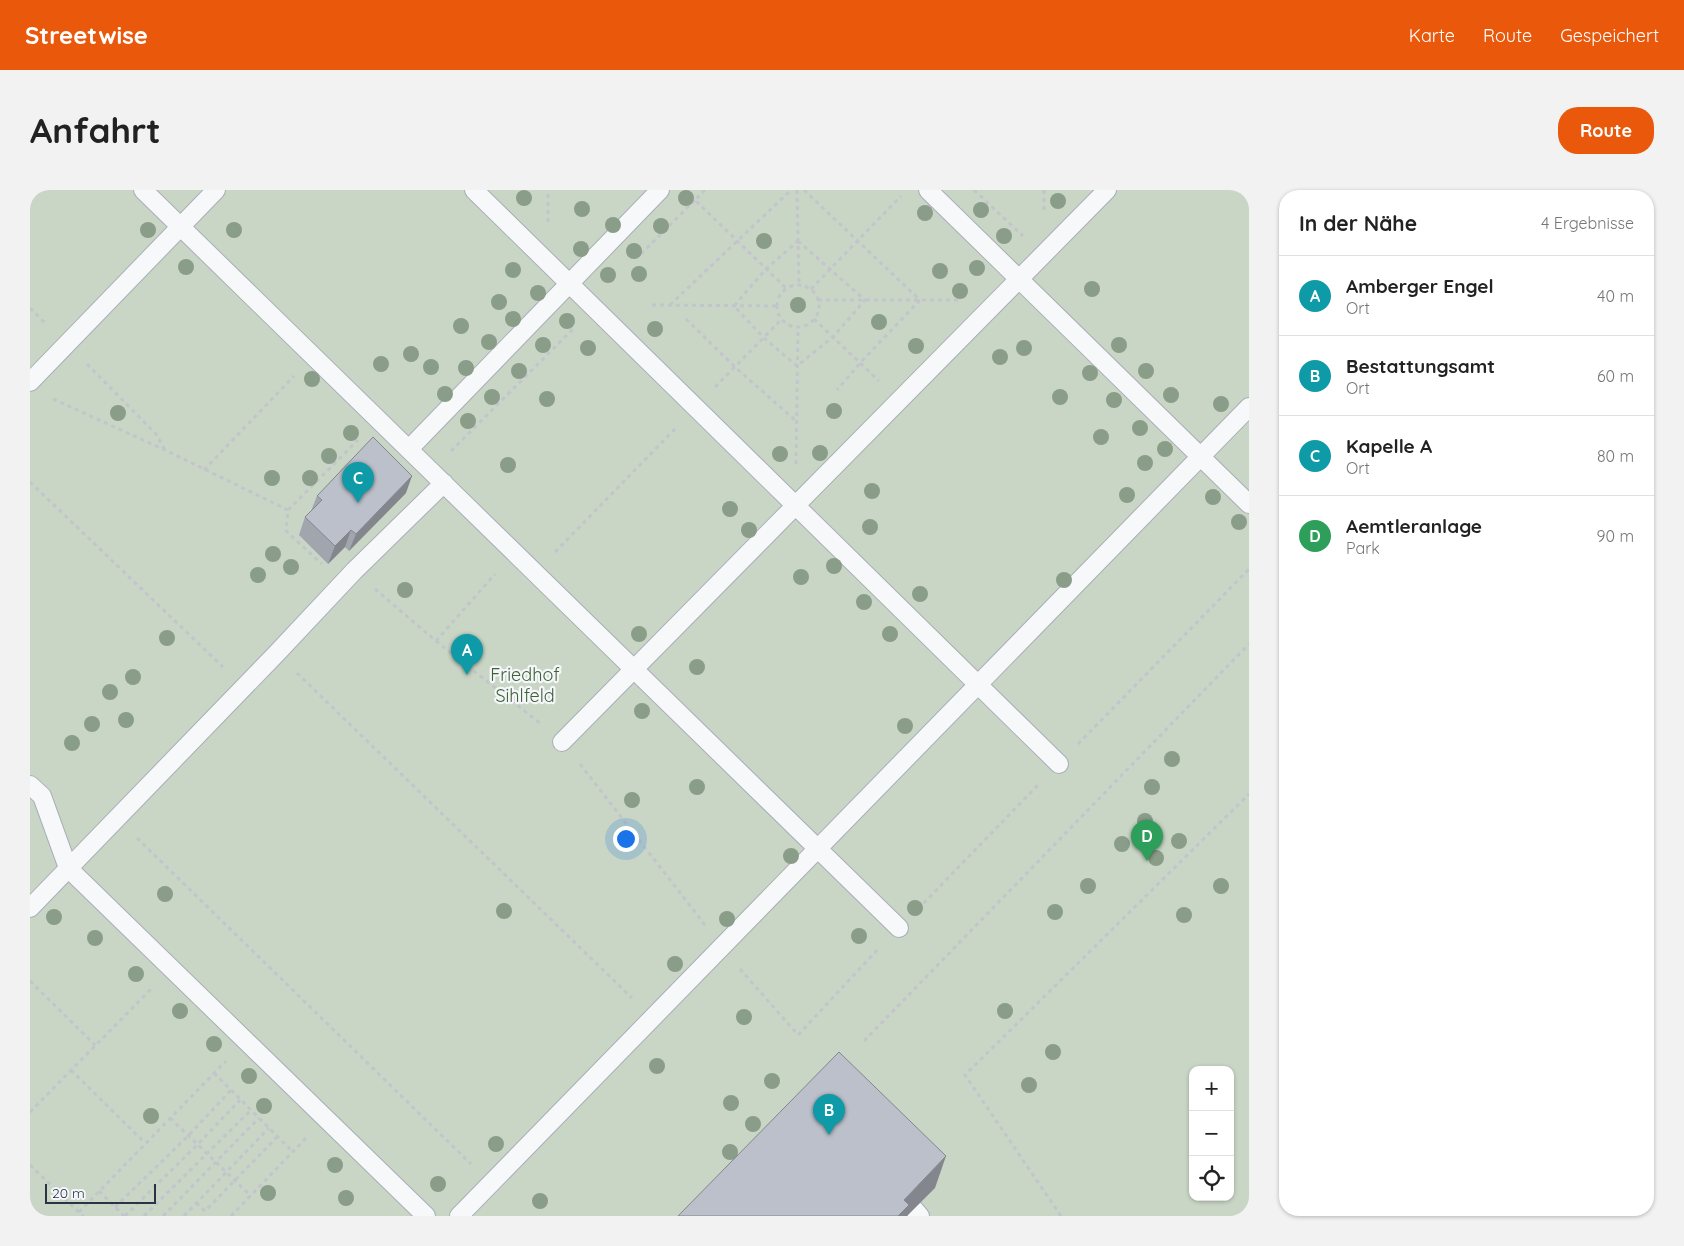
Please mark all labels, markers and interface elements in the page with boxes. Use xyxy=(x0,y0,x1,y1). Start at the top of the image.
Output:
text: Streetwise xyxy=(25,20,148,50)
text: Karte xyxy=(1409,24,1455,47)
text: Route xyxy=(1483,24,1532,47)
text: Gespeichert xyxy=(1560,24,1659,47)
button: Route xyxy=(1558,107,1654,154)
text: Anfahrt xyxy=(30,108,161,152)
text: In der Nähe xyxy=(1299,210,1417,236)
text: 4 Ergebnisse xyxy=(1541,213,1634,233)
text: Amberger Engel xyxy=(1346,274,1494,298)
text: A xyxy=(1310,286,1320,306)
text: 40 m xyxy=(1597,286,1634,306)
text: Ort xyxy=(1346,298,1370,318)
text: Bestattungsamt xyxy=(1346,354,1495,378)
text: B xyxy=(1310,366,1320,386)
text: 60 m xyxy=(1597,366,1634,386)
text: Ort xyxy=(1346,378,1370,398)
text: Kapelle A xyxy=(1346,434,1432,458)
text: C xyxy=(1310,446,1320,466)
text: 80 m xyxy=(1597,446,1634,466)
text: Ort xyxy=(1346,458,1370,478)
pin: C xyxy=(342,462,374,503)
text: Aemtleranlage xyxy=(1346,514,1482,538)
text: D xyxy=(1309,526,1321,546)
text: 90 m xyxy=(1597,526,1634,546)
text: Park xyxy=(1346,538,1380,558)
pin: A xyxy=(451,634,483,675)
park label: Friedhof Sihlfeld xyxy=(490,663,560,707)
pin: D xyxy=(1131,820,1163,861)
your location xyxy=(613,826,639,852)
map controls xyxy=(1189,1066,1234,1201)
button: + xyxy=(1189,1066,1234,1111)
pin: B xyxy=(813,1094,845,1135)
button: − xyxy=(1189,1111,1234,1156)
button: locate xyxy=(1189,1156,1234,1201)
scale bar xyxy=(45,1181,156,1204)
text: 20 m xyxy=(52,1184,85,1202)

